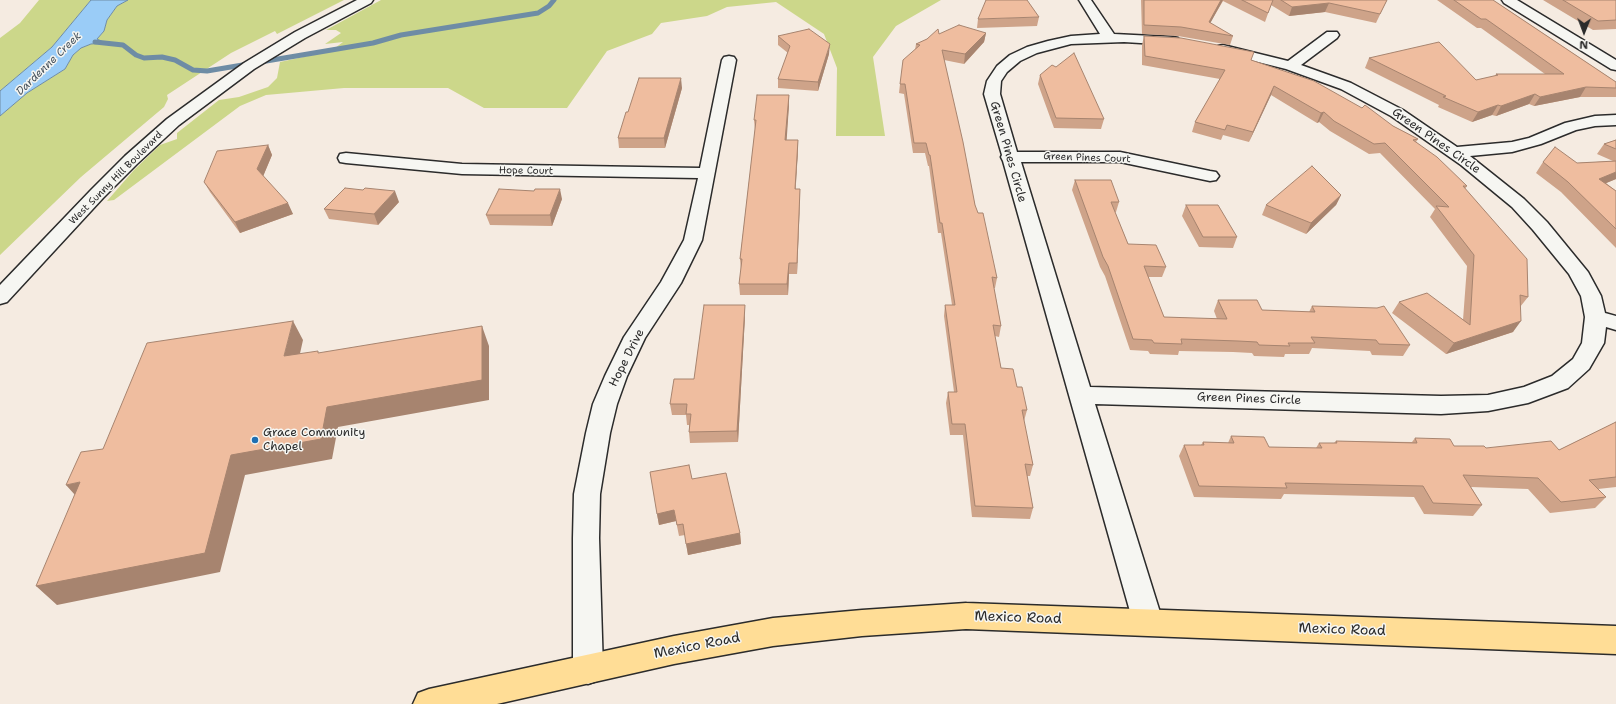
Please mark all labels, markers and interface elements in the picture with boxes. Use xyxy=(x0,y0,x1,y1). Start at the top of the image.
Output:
north arrow xyxy=(1564,12,1604,52)
water label: Dardenne Creek xyxy=(14,30,84,98)
text: N xyxy=(1579,37,1588,52)
street label: Green Pines Circle xyxy=(987,100,1029,204)
street label: Green Pines Circle xyxy=(1389,105,1483,177)
street label: West Sunny Hill Boulevard xyxy=(67,129,165,227)
street label: Green Pines Court xyxy=(1043,150,1131,166)
street label: Hope Court xyxy=(499,165,553,177)
street label: Hope Drive xyxy=(606,327,648,389)
street label: Green Pines Circle xyxy=(1197,390,1301,408)
place label: Grace Community Chapel xyxy=(263,426,365,454)
marker: Grace Community Chapel xyxy=(250,435,260,445)
street label: Mexico Road xyxy=(974,608,1062,628)
street label: Mexico Road xyxy=(1298,620,1386,640)
street label: Mexico Road xyxy=(652,629,742,663)

